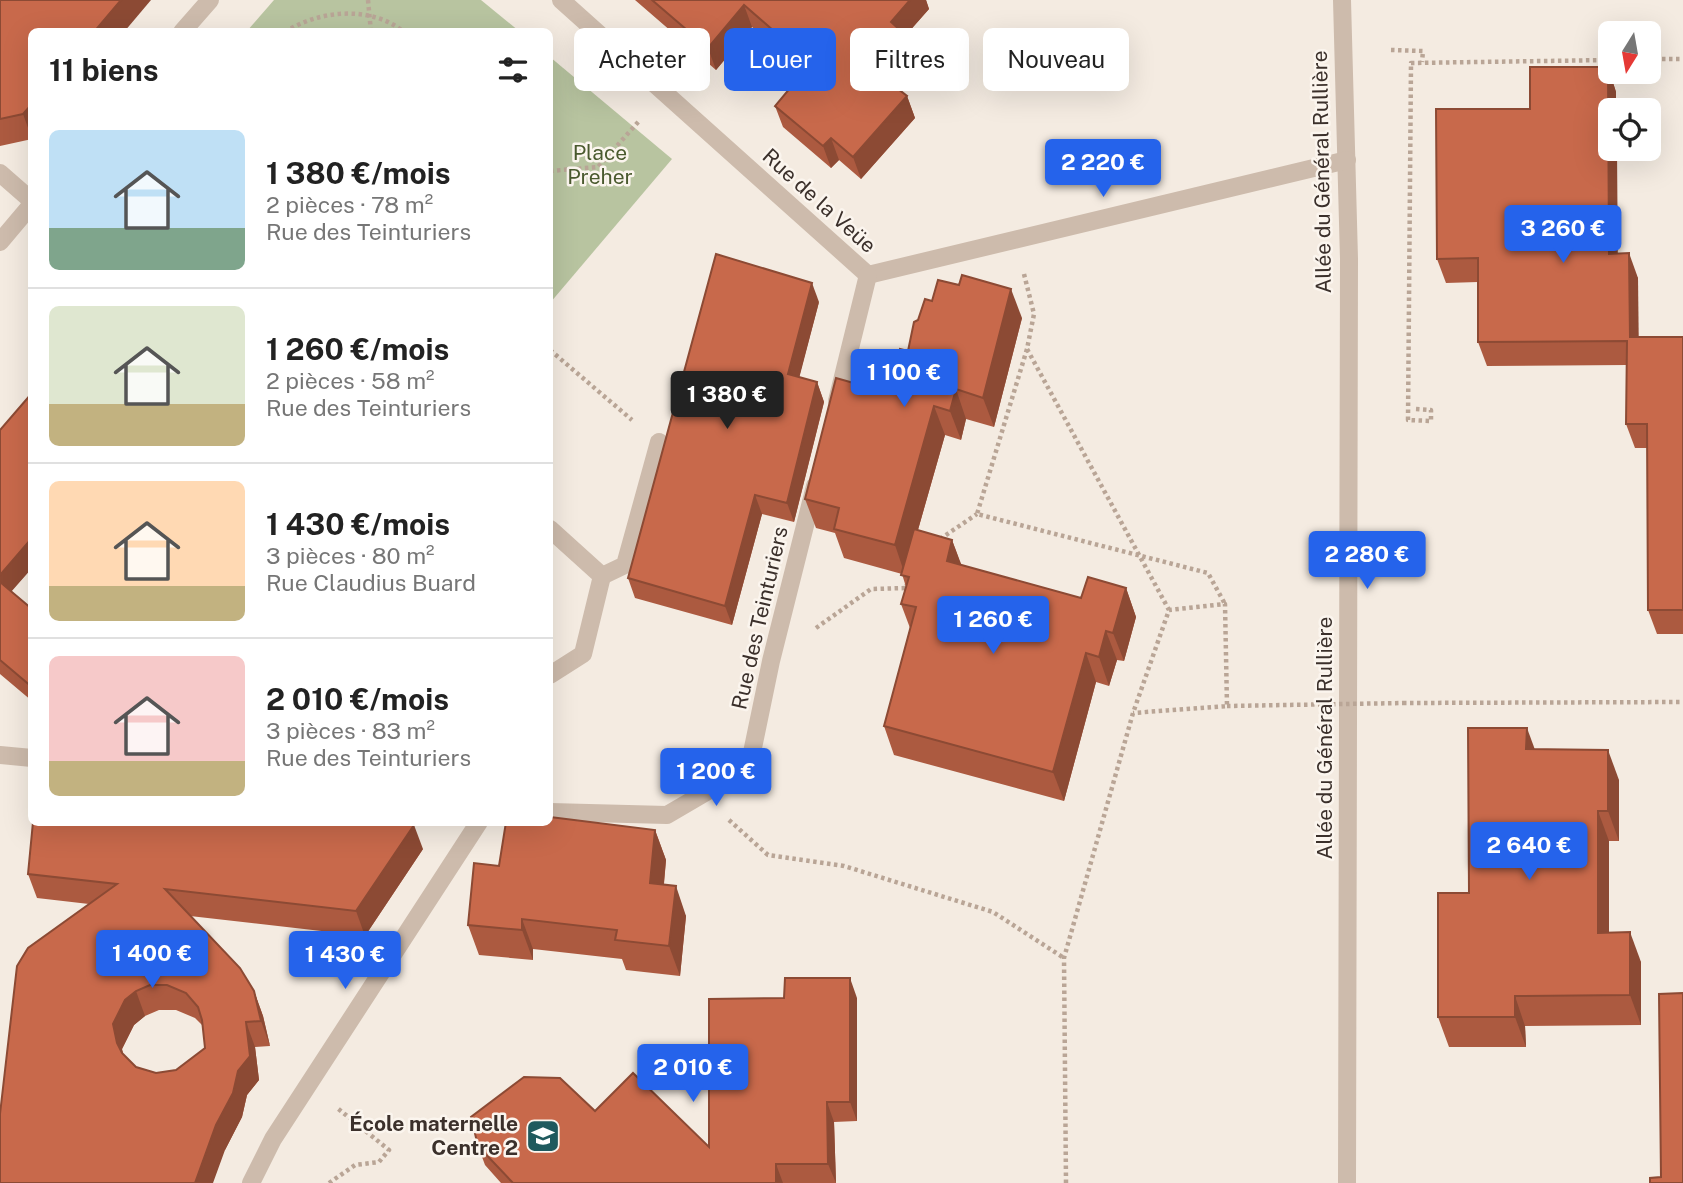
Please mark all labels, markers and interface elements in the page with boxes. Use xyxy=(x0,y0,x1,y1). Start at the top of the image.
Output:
north arrow xyxy=(1598,21,1661,84)
map controls xyxy=(1598,21,1661,161)
chip: Acheter xyxy=(574,28,710,91)
chip: Louer xyxy=(724,28,836,91)
chip: Filtres xyxy=(850,28,969,91)
chip: Nouveau xyxy=(983,28,1129,91)
street label: Allée du Général Rullière xyxy=(1307,50,1336,294)
icon: filters xyxy=(494,51,532,89)
text: 11 biens xyxy=(49,52,158,88)
button: locate xyxy=(1598,98,1661,161)
park label: Place Preher xyxy=(567,140,633,189)
pin: 2 220 € xyxy=(1038,140,1168,199)
street label: Rue de la Veüe xyxy=(758,143,881,258)
text: 2 220 € xyxy=(1061,148,1145,175)
text: 1 380 €/mois xyxy=(266,155,451,191)
icon: home xyxy=(105,158,189,242)
text: 2 pièces · 78 m² xyxy=(266,191,433,218)
pin: 3 260 € xyxy=(1498,205,1628,265)
text: 3 260 € xyxy=(1520,214,1606,241)
text: Rue des Teinturiers xyxy=(266,218,471,245)
text: 1 260 €/mois xyxy=(266,331,449,367)
icon: home xyxy=(105,334,189,418)
pin: 1 100 € xyxy=(839,350,969,409)
text: 1 100 € xyxy=(867,358,941,385)
text: 2 pièces · 58 m² xyxy=(266,367,435,394)
pin: 1 380 € xyxy=(662,372,792,431)
text: 1 380 € xyxy=(687,380,767,407)
text: Rue des Teinturiers xyxy=(266,394,471,421)
text: 1 430 €/mois xyxy=(266,506,450,542)
icon: home xyxy=(105,509,189,593)
street label: Rue des Teinturiers xyxy=(726,524,793,712)
pin: 2 280 € xyxy=(1302,532,1432,591)
text: 2 280 € xyxy=(1325,540,1409,567)
text: 3 pièces · 80 m² xyxy=(266,542,434,569)
text: Rue Claudius Buard xyxy=(266,569,476,596)
pin: 1 260 € xyxy=(928,596,1058,656)
text: 1 260 € xyxy=(953,605,1033,632)
street label: Allée du Général Rullière xyxy=(1312,616,1337,860)
text: 2 010 €/mois xyxy=(266,681,449,717)
icon: home xyxy=(105,684,189,768)
text: 3 pièces · 83 m² xyxy=(266,717,435,744)
text: Rue des Teinturiers xyxy=(266,744,471,771)
pin: 1 200 € xyxy=(651,748,781,808)
text: 1 200 € xyxy=(676,757,756,784)
pin: 2 640 € xyxy=(1464,822,1594,882)
text: 2 640 € xyxy=(1487,831,1572,858)
pin: 1 400 € xyxy=(87,930,217,990)
pin: 1 430 € xyxy=(280,932,410,991)
text: 1 400 € xyxy=(112,939,192,966)
text: 1 430 € xyxy=(305,940,385,967)
pin: 2 010 € xyxy=(628,1044,758,1104)
text: 2 010 € xyxy=(653,1053,733,1080)
place label: École maternelle Centre 2 xyxy=(349,1111,518,1160)
school or university icon: École maternelle Centre 2 xyxy=(524,1117,562,1155)

